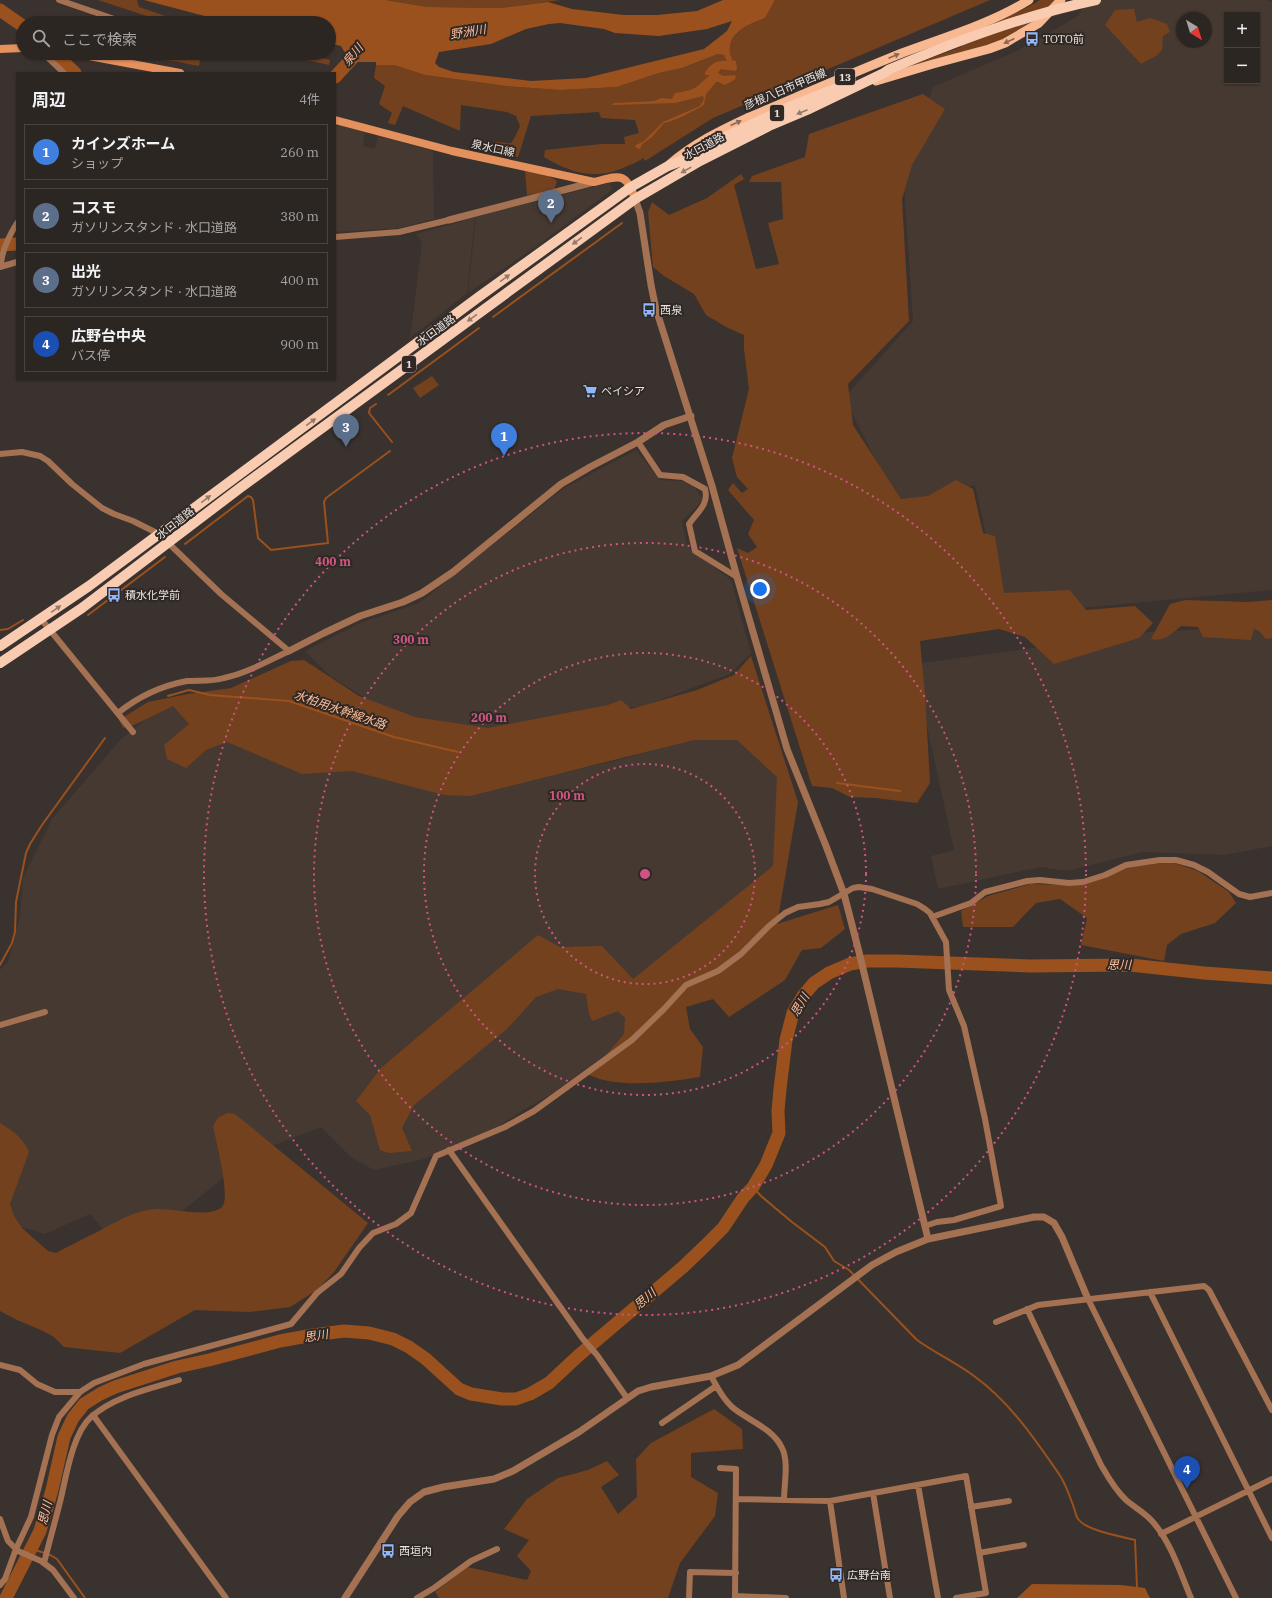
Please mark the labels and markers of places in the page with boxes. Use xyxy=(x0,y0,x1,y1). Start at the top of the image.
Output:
bus stop icon: TOTO前 xyxy=(1024,31,1040,47)
place label: TOTO前 xyxy=(1043,32,1084,46)
pin: 2 xyxy=(538,190,564,223)
bus stop icon: 西泉 xyxy=(641,302,657,318)
place label: 西泉 xyxy=(660,303,683,317)
supermarket icon: ベイシア xyxy=(582,383,598,399)
place label: ベイシア xyxy=(601,384,645,398)
pin: 3 xyxy=(333,414,359,447)
pin: 1 xyxy=(491,423,517,456)
bus stop icon: 積水化学前 xyxy=(106,587,122,603)
place label: 積水化学前 xyxy=(125,588,180,602)
centre of rings xyxy=(638,867,652,881)
pin: 4 xyxy=(1174,1456,1200,1489)
bus stop icon: 西垣内 xyxy=(380,1543,396,1559)
place label: 西垣内 xyxy=(399,1544,432,1558)
bus stop icon: 広野台南 xyxy=(828,1567,844,1583)
place label: 広野台南 xyxy=(847,1568,891,1582)

